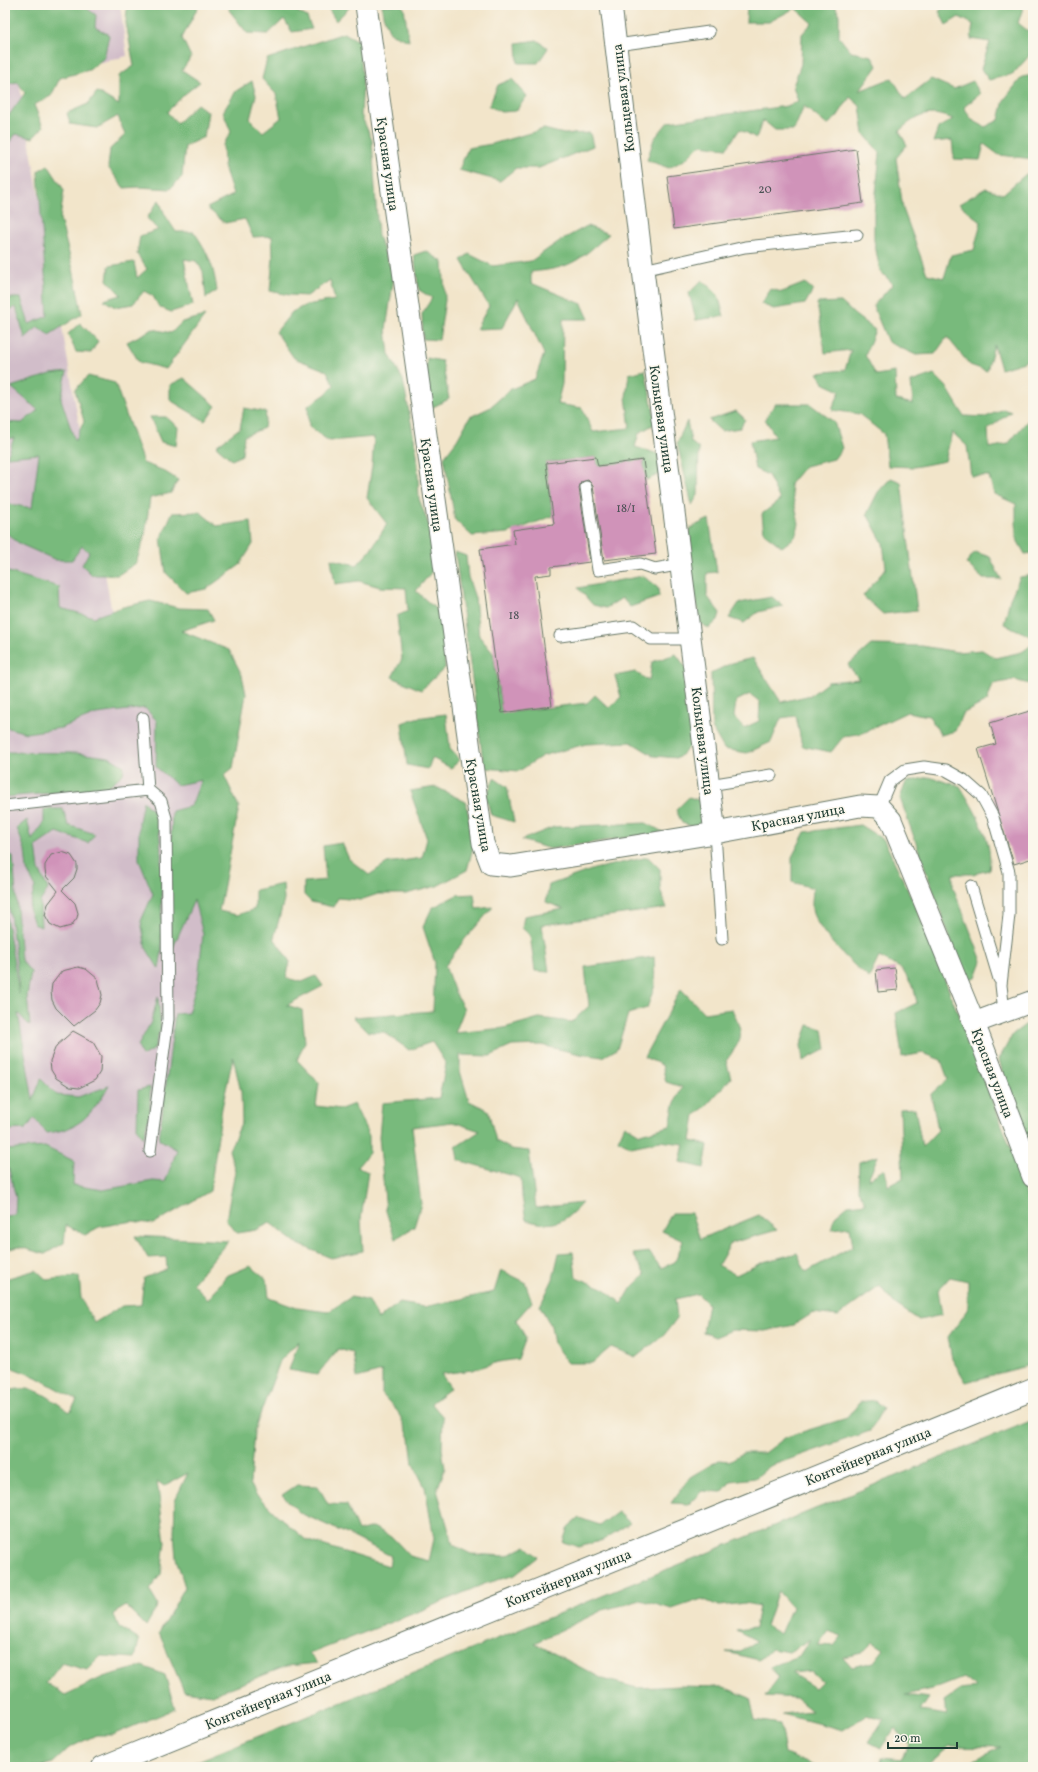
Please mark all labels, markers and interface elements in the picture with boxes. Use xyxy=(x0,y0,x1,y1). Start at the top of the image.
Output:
street label: Кольцевая улица xyxy=(608,43,641,153)
street label: Красная улица xyxy=(371,116,403,213)
house number: 20 xyxy=(758,182,772,198)
street label: Кольцевая улица xyxy=(644,364,677,474)
street label: Красная улица xyxy=(415,437,447,534)
house number: 18/1 xyxy=(616,501,636,517)
house number: 18 xyxy=(509,608,519,624)
street label: Кольцевая улица xyxy=(685,686,718,796)
street label: Красная улица xyxy=(460,757,495,854)
street label: Красная улица xyxy=(750,800,847,837)
street label: Красная улица xyxy=(966,1026,1017,1121)
street label: Контейнерная улица xyxy=(803,1423,934,1491)
street label: Контейнерная улица xyxy=(503,1545,634,1613)
street label: Контейнерная улица xyxy=(203,1667,334,1735)
scale bar xyxy=(888,1724,957,1750)
text: 20 m xyxy=(894,1731,921,1747)

